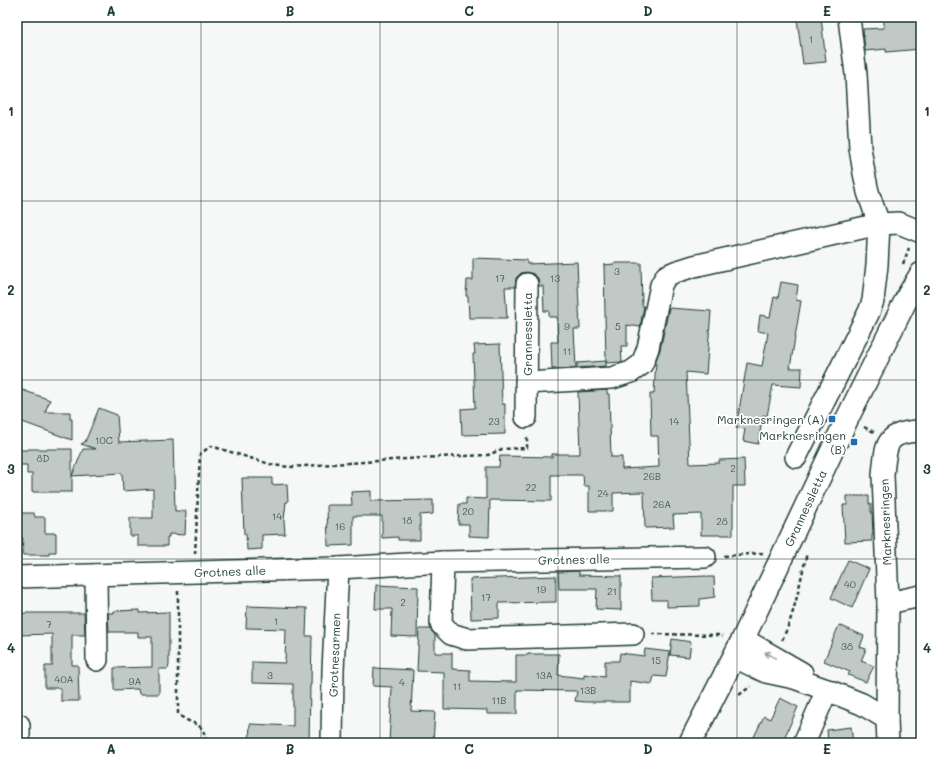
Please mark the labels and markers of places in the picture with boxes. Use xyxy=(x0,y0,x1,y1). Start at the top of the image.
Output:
place label: Marknesringen (A) xyxy=(717,411,824,427)
marker: Marknesringen (A) xyxy=(827,414,837,424)
place label: Marknesringen (B) xyxy=(759,427,846,457)
marker: Marknesringen (B) xyxy=(849,437,859,447)

